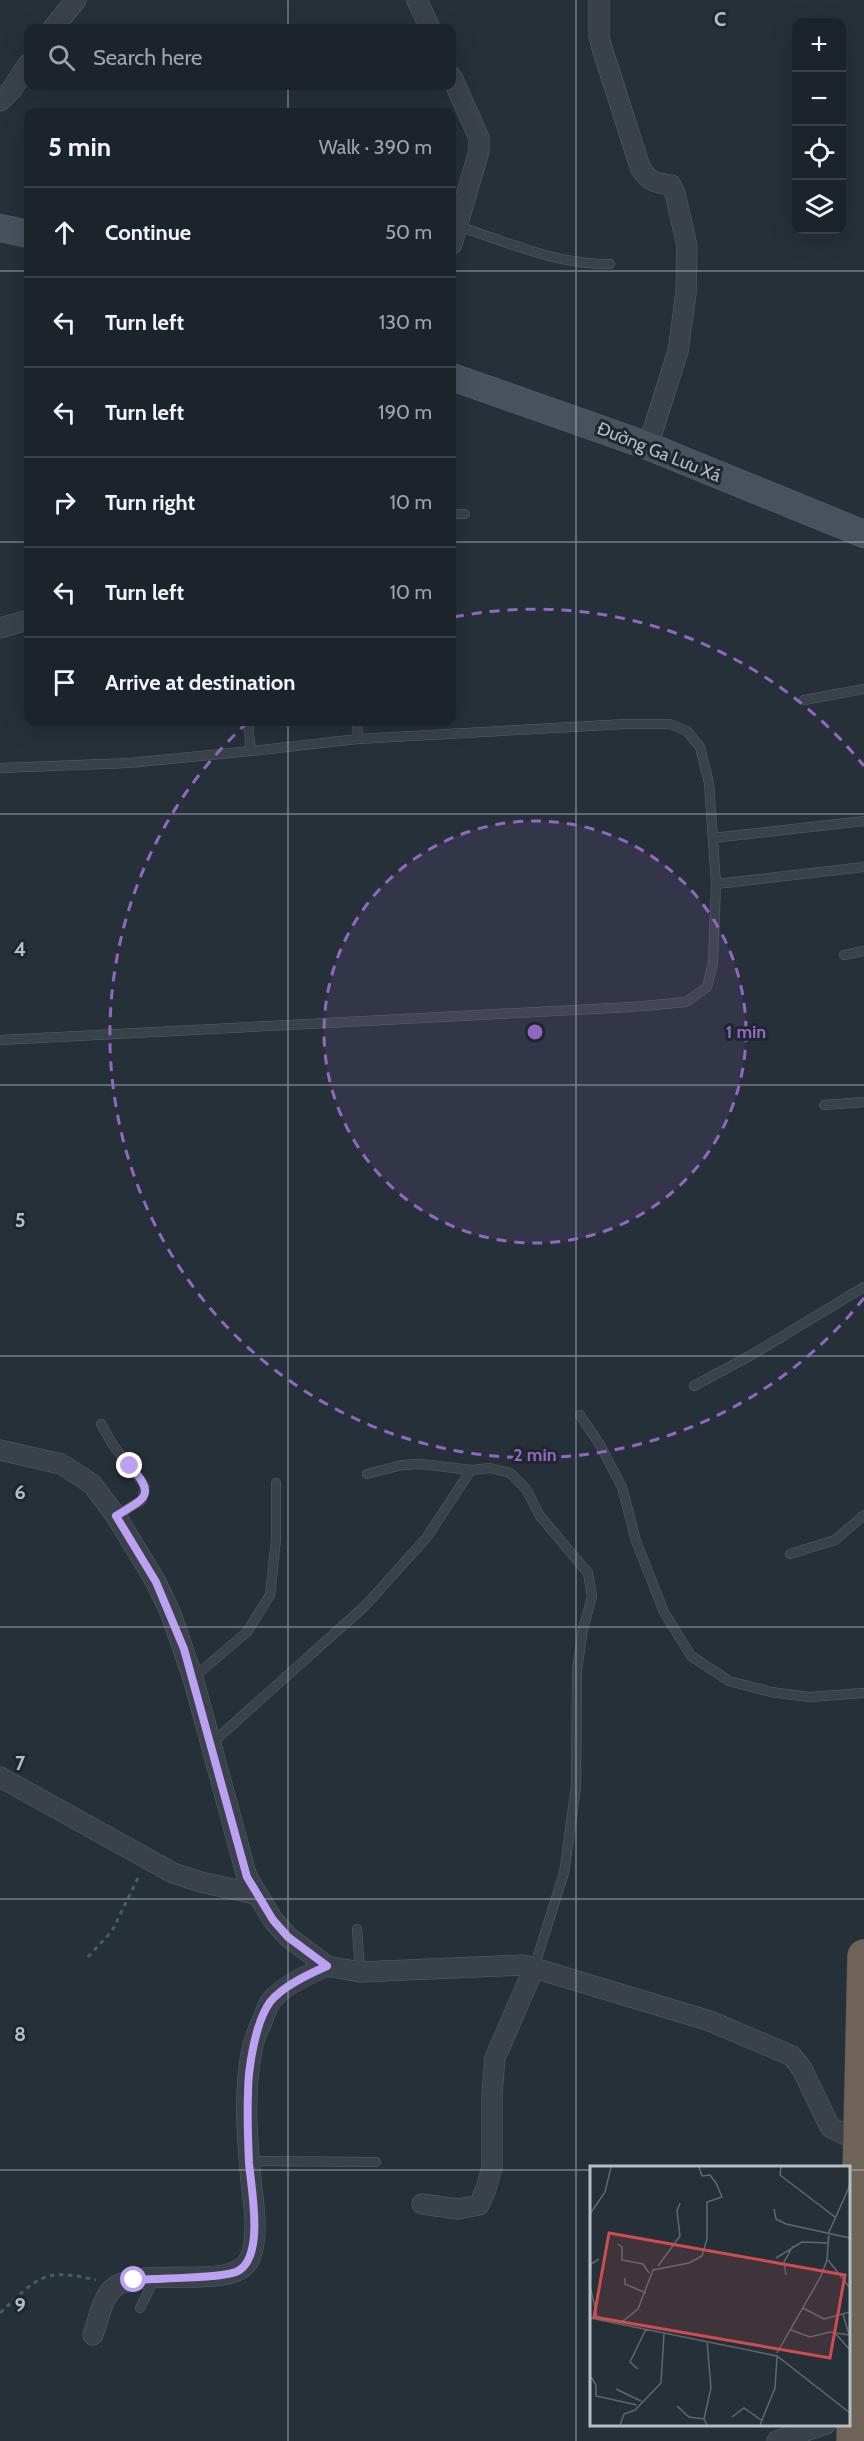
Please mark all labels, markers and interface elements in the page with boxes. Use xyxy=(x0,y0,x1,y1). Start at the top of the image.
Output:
text: C xyxy=(714,7,726,31)
map controls xyxy=(792,18,846,234)
button: + xyxy=(792,18,846,72)
search box xyxy=(24,24,456,90)
icon: search xyxy=(45,41,78,74)
text: Search here xyxy=(93,44,202,71)
button: − xyxy=(792,72,846,126)
button: locate xyxy=(792,126,846,180)
text: 5 min xyxy=(48,131,111,163)
text: Walk · 390 m xyxy=(319,135,432,159)
button: layers xyxy=(792,180,846,234)
icon: ahead xyxy=(48,216,81,249)
text: Continue xyxy=(105,219,191,246)
text: 50 m xyxy=(385,220,432,244)
icon: left xyxy=(48,306,81,339)
text: Turn left xyxy=(105,309,184,336)
text: 130 m xyxy=(379,310,432,334)
icon: left xyxy=(48,396,81,429)
text: Turn left xyxy=(105,399,184,426)
text: 190 m xyxy=(378,400,432,424)
street label: Đường Ga Lưu Xá xyxy=(594,417,724,487)
icon: right xyxy=(48,486,81,519)
text: Turn right xyxy=(105,489,195,516)
text: 10 m xyxy=(389,490,432,514)
icon: left xyxy=(48,576,81,609)
text: Turn left xyxy=(105,579,184,606)
text: 10 m xyxy=(389,580,432,604)
icon: arrive xyxy=(48,666,81,699)
text: Arrive at destination xyxy=(105,669,295,696)
text: 4 xyxy=(14,937,26,961)
text: 1 min xyxy=(726,1021,766,1043)
centre of rings xyxy=(525,1022,545,1042)
text: 5 xyxy=(15,1208,25,1232)
text: 2 min xyxy=(513,1444,557,1466)
route end xyxy=(116,1452,142,1478)
text: 6 xyxy=(14,1480,26,1504)
text: 7 xyxy=(15,1751,26,1775)
text: 8 xyxy=(14,2022,26,2046)
inset map xyxy=(590,2166,849,2426)
route start xyxy=(120,2266,146,2292)
text: 9 xyxy=(14,2293,26,2317)

